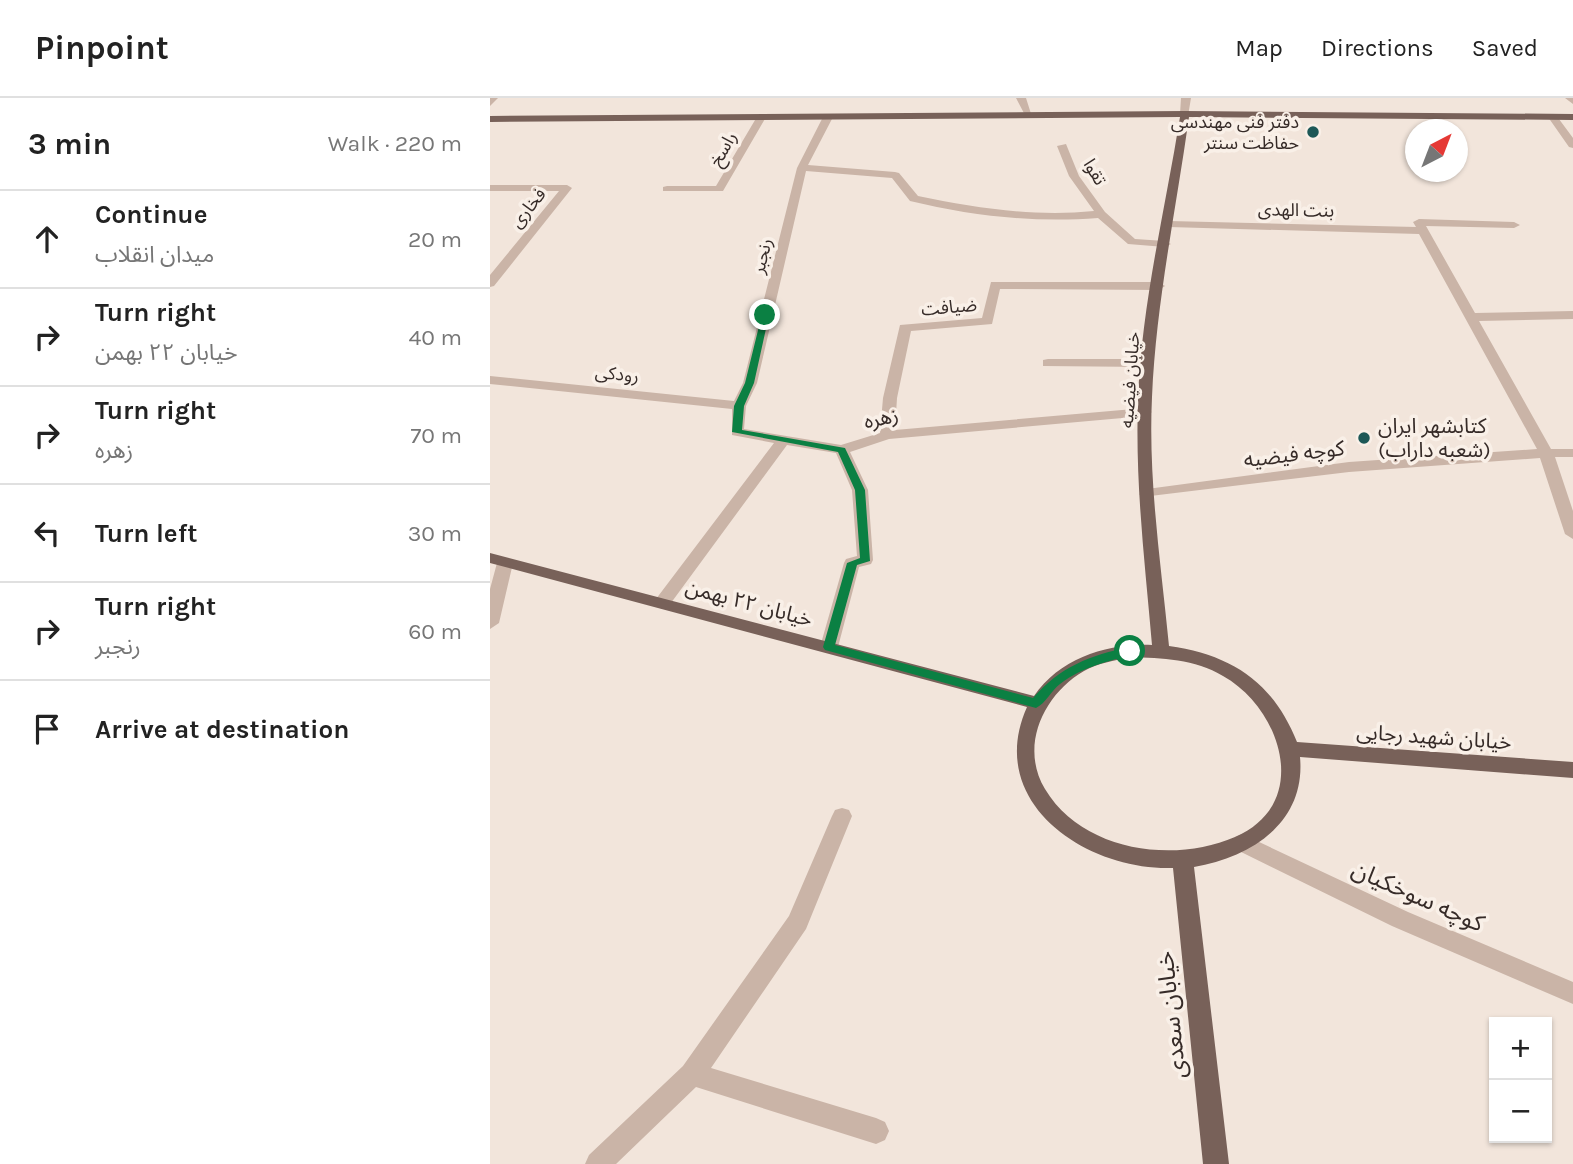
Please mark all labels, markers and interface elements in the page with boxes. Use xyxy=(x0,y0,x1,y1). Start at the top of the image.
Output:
text: Pinpoint xyxy=(35,29,169,67)
text: Map xyxy=(1235,34,1283,62)
text: Directions xyxy=(1321,34,1434,62)
text: Saved xyxy=(1472,34,1538,62)
place label: دفتر فنی مهندسی حفاظت سنتر xyxy=(1171,111,1299,154)
north arrow xyxy=(1405,119,1468,182)
marker: دفتر فنی مهندسی حفاظت سنتر xyxy=(1305,124,1321,140)
text: 3 min xyxy=(28,126,111,162)
street label: راسخ xyxy=(704,128,743,171)
text: Walk · 220 m xyxy=(328,130,462,157)
street label: تقوا xyxy=(1079,155,1111,189)
street label: فخاری xyxy=(505,184,551,232)
street label: بنت الهدی xyxy=(1258,198,1334,222)
text: Continue xyxy=(95,199,207,230)
icon: ahead xyxy=(28,220,66,258)
text: 20 m xyxy=(408,226,462,253)
street label: رنجبر xyxy=(747,236,777,277)
text: میدان انقلاب xyxy=(95,241,214,268)
street label: ضیافت xyxy=(920,294,978,320)
text: Turn right xyxy=(95,297,216,328)
route end xyxy=(749,299,780,330)
icon: right xyxy=(28,318,66,356)
text: 40 m xyxy=(409,324,462,351)
street label: خیابان فیضیه xyxy=(1116,331,1144,429)
text: خیابان ۲۲ بهمن xyxy=(95,339,238,366)
street label: رودکی xyxy=(594,361,640,387)
text: Turn right xyxy=(95,395,216,426)
street label: زهره xyxy=(861,403,901,433)
place label: کتابشهر ایران (شعبه داراب) xyxy=(1378,414,1491,462)
icon: right xyxy=(28,416,66,454)
text: 70 m xyxy=(411,422,462,449)
marker: کتابشهر ایران (شعبه داراب) xyxy=(1356,430,1372,446)
street label: کوچه فیضیه xyxy=(1242,436,1346,473)
text: زهره xyxy=(95,437,133,464)
icon: left xyxy=(28,514,66,552)
text: Turn left xyxy=(95,518,197,549)
text: 30 m xyxy=(408,520,462,547)
street label: خیابان ۲۲ بهمن xyxy=(683,575,815,631)
text: Turn right xyxy=(95,591,216,622)
icon: right xyxy=(28,612,66,650)
text: 60 m xyxy=(408,618,462,645)
text: رنجبر xyxy=(95,633,141,660)
route start xyxy=(1114,635,1145,666)
icon: arrive xyxy=(28,710,66,748)
text: Arrive at destination xyxy=(95,714,349,745)
street label: خیابان شهید رجایی xyxy=(1356,720,1512,754)
street label: کوچه سوخکیان xyxy=(1347,854,1489,939)
street label: خیابان سعدی xyxy=(1150,950,1192,1080)
map controls xyxy=(1489,1017,1552,1143)
button: + xyxy=(1489,1017,1552,1080)
button: − xyxy=(1489,1080,1552,1143)

